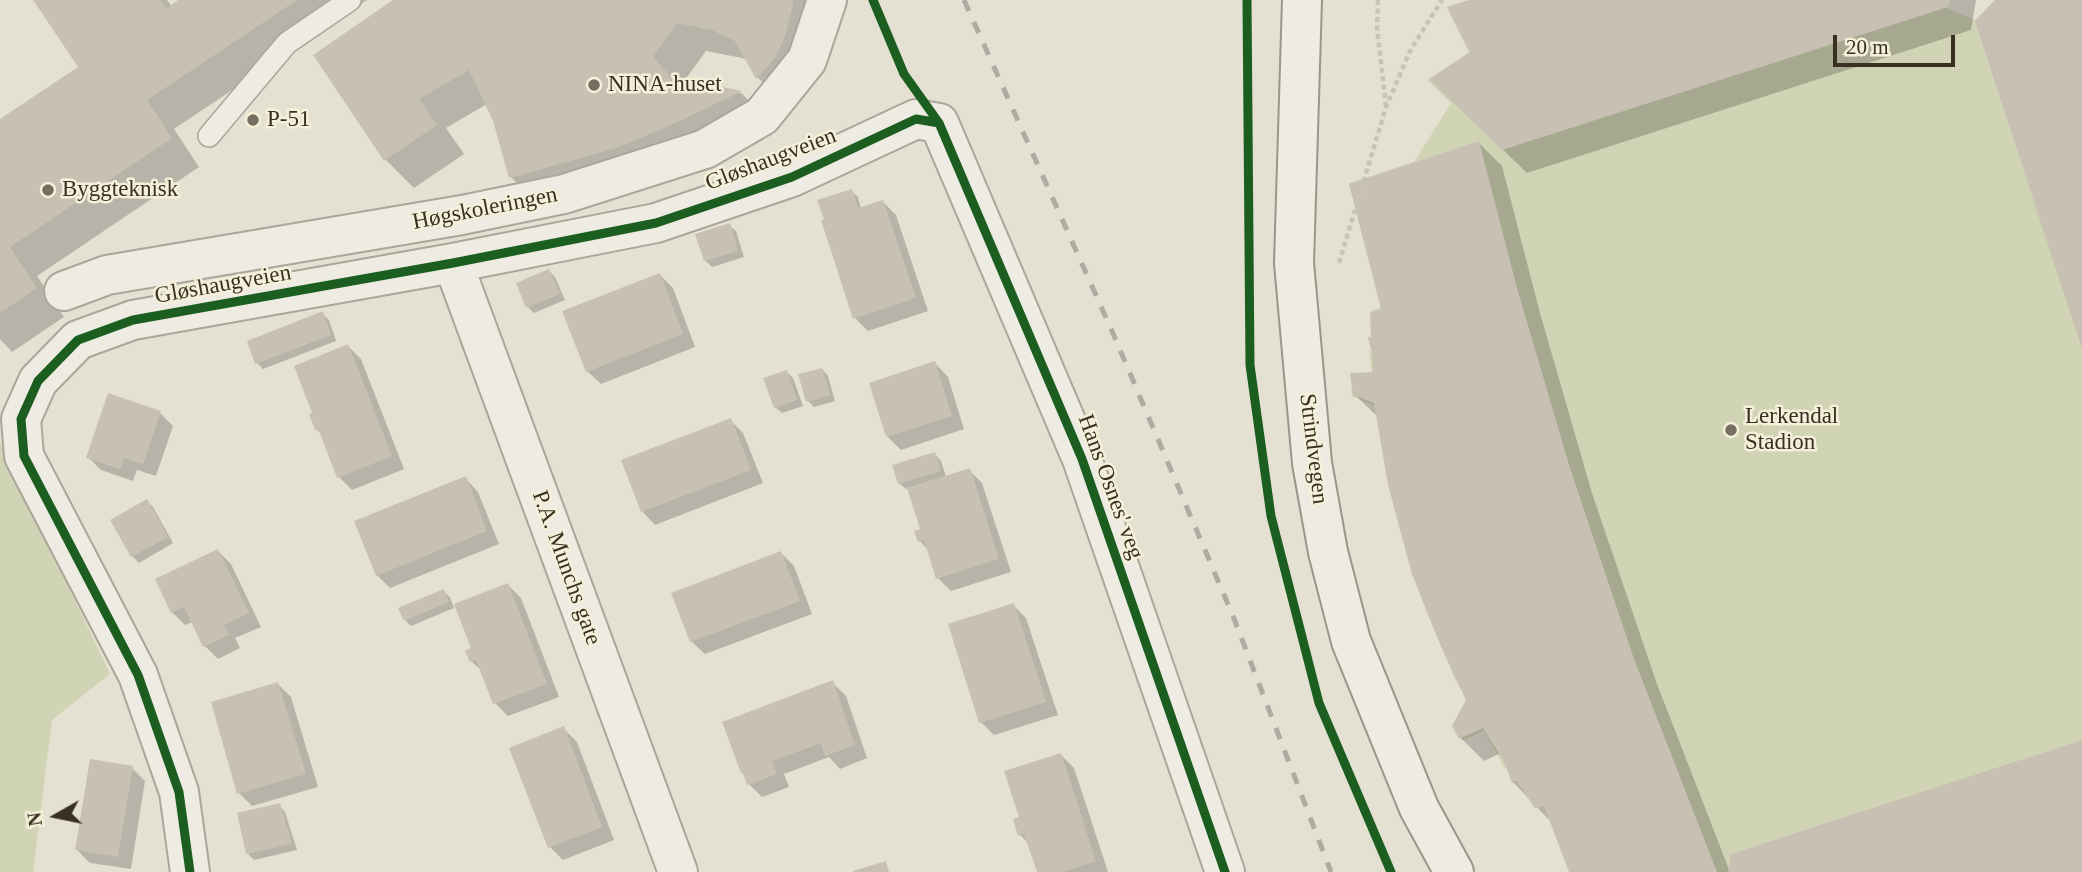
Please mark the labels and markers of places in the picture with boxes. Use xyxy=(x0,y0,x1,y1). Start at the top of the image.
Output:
place label: NINA-huset xyxy=(608,71,722,99)
marker: NINA-huset xyxy=(586,77,602,93)
place label: P-51 xyxy=(267,106,310,134)
marker: P-51 xyxy=(245,112,261,128)
place label: Byggteknisk xyxy=(62,176,178,204)
marker: Byggteknisk xyxy=(40,182,56,198)
place label: Lerkendal Stadion xyxy=(1745,403,1838,457)
marker: Lerkendal Stadion xyxy=(1723,422,1739,438)

